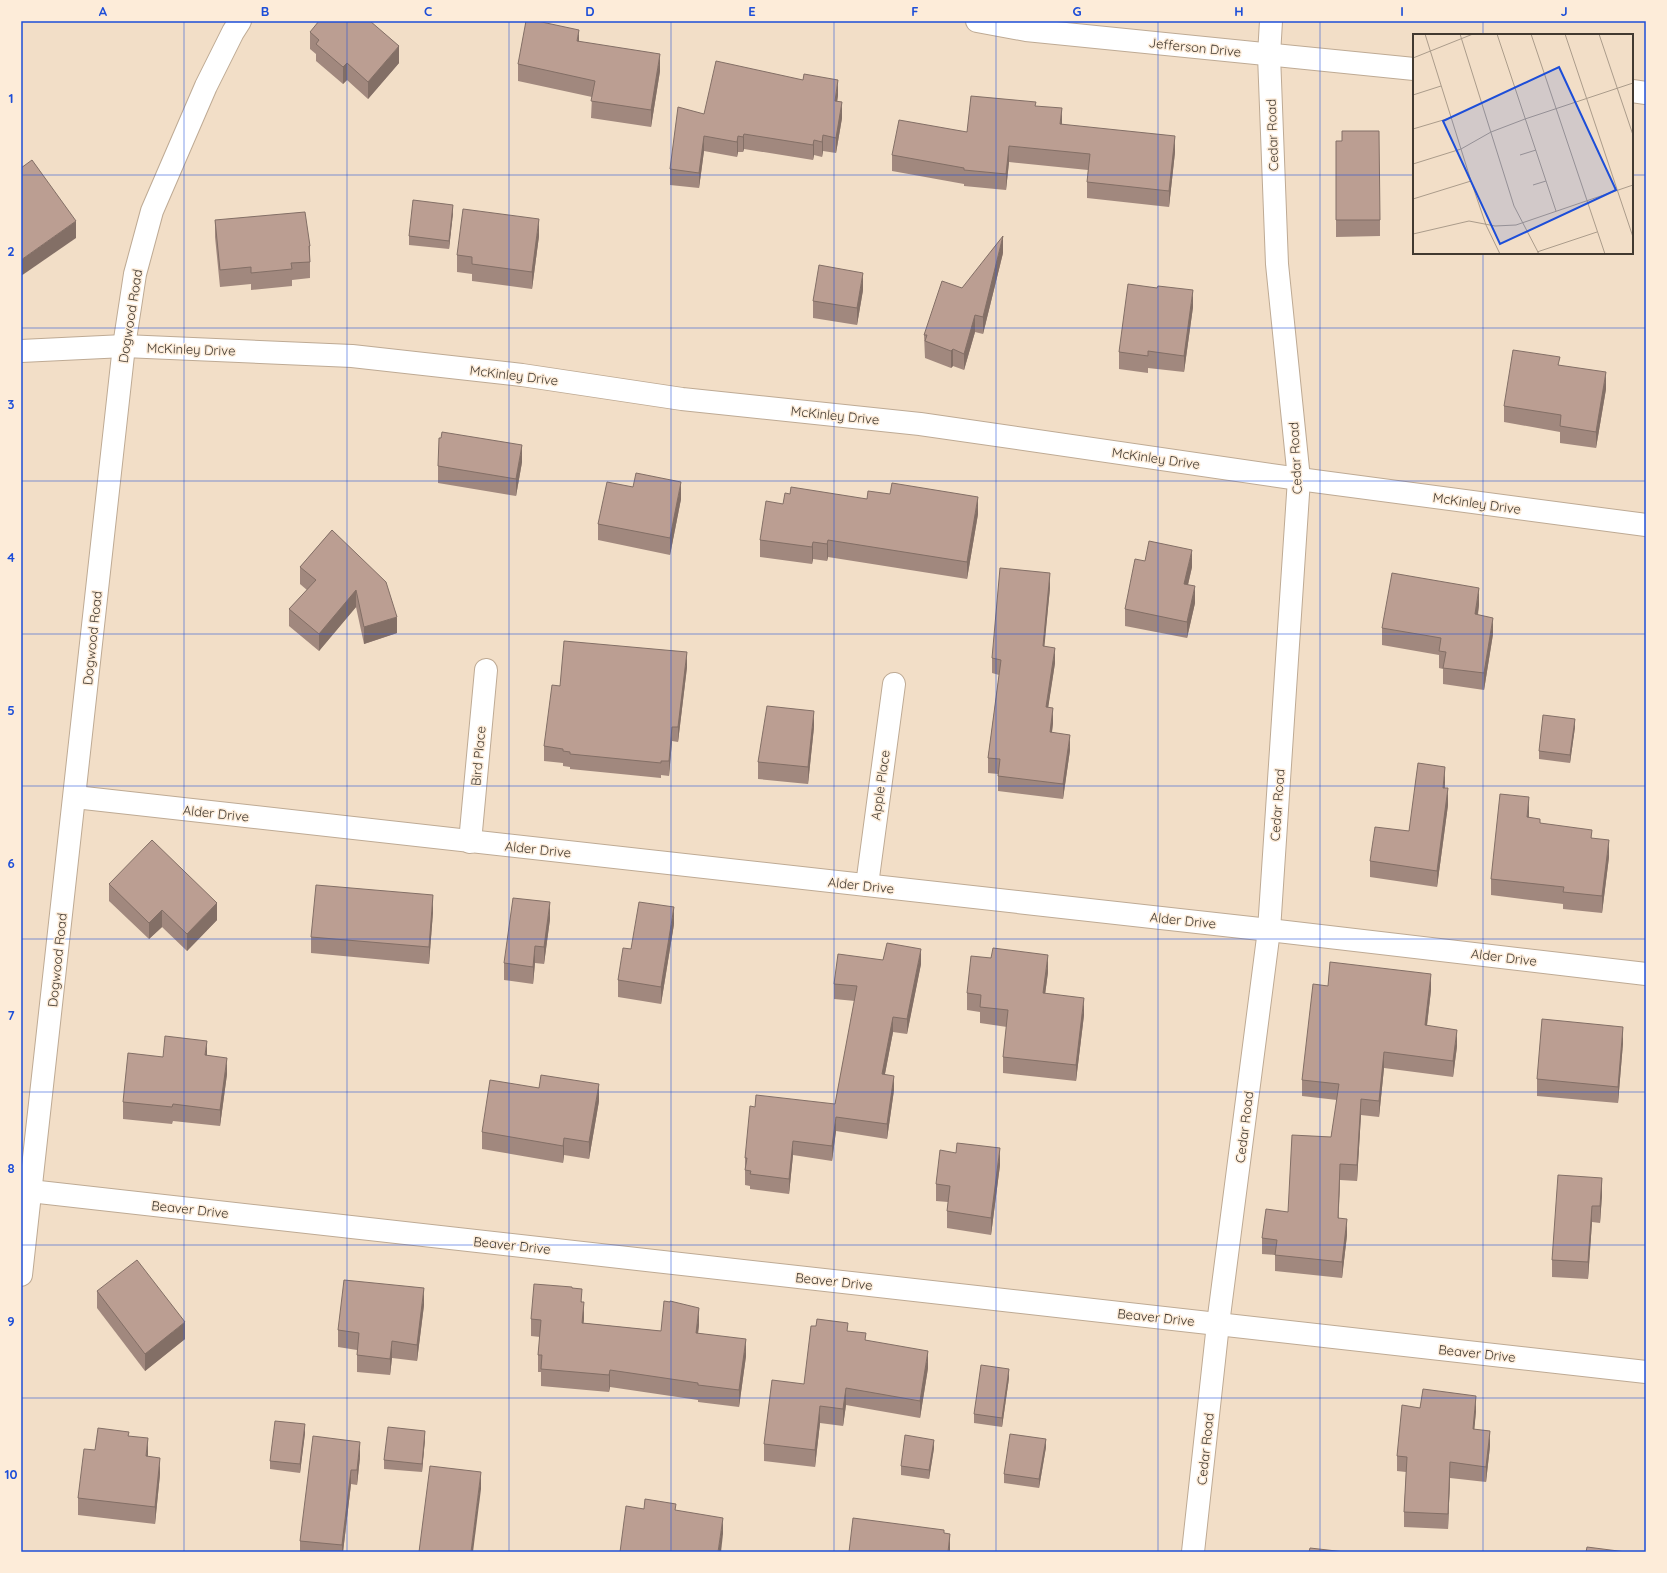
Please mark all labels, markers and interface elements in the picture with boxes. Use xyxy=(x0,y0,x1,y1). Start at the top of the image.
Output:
text: A xyxy=(99,3,108,19)
text: B xyxy=(261,3,269,19)
text: C xyxy=(424,3,432,19)
text: D xyxy=(585,3,595,19)
text: E xyxy=(748,3,756,19)
text: F xyxy=(911,3,919,19)
text: G xyxy=(1072,3,1082,19)
text: H xyxy=(1234,3,1244,19)
text: I xyxy=(1400,3,1404,19)
text: J xyxy=(1560,3,1568,19)
street label: Jefferson Drive xyxy=(1148,34,1242,60)
inset map xyxy=(1413,34,1633,254)
text: 1 xyxy=(8,90,14,106)
street label: Cedar Road xyxy=(1263,99,1281,171)
text: 2 xyxy=(7,243,15,259)
street label: Dogwood Road xyxy=(115,268,145,364)
street label: McKinley Drive xyxy=(146,339,236,359)
street label: McKinley Drive xyxy=(469,362,559,388)
text: 3 xyxy=(8,396,15,412)
street label: McKinley Drive xyxy=(790,402,880,428)
street label: Cedar Road xyxy=(1285,421,1305,495)
street label: McKinley Drive xyxy=(1111,444,1201,472)
street label: McKinley Drive xyxy=(1432,489,1522,517)
text: 4 xyxy=(7,549,15,565)
street label: Dogwood Road xyxy=(79,590,105,686)
text: 5 xyxy=(7,702,15,718)
street label: Bird Place xyxy=(467,725,489,787)
street label: Apple Place xyxy=(867,749,893,821)
street label: Cedar Road xyxy=(1266,768,1288,842)
street label: Alder Drive xyxy=(182,802,250,824)
street label: Alder Drive xyxy=(504,838,572,860)
text: 6 xyxy=(7,855,15,871)
street label: Alder Drive xyxy=(827,874,895,896)
street label: Alder Drive xyxy=(1149,909,1217,931)
street label: Dogwood Road xyxy=(44,912,70,1008)
street label: Alder Drive xyxy=(1470,945,1538,969)
text: 7 xyxy=(7,1007,15,1023)
street label: Cedar Road xyxy=(1232,1090,1256,1164)
text: 8 xyxy=(7,1160,15,1176)
street label: Beaver Drive xyxy=(151,1197,229,1221)
street label: Beaver Drive xyxy=(473,1233,551,1257)
street label: Beaver Drive xyxy=(795,1269,873,1293)
street label: Beaver Drive xyxy=(1117,1305,1195,1329)
text: 9 xyxy=(7,1313,15,1329)
street label: Beaver Drive xyxy=(1438,1341,1516,1365)
street label: Cedar Road xyxy=(1193,1412,1217,1486)
text: 10 xyxy=(4,1466,18,1482)

